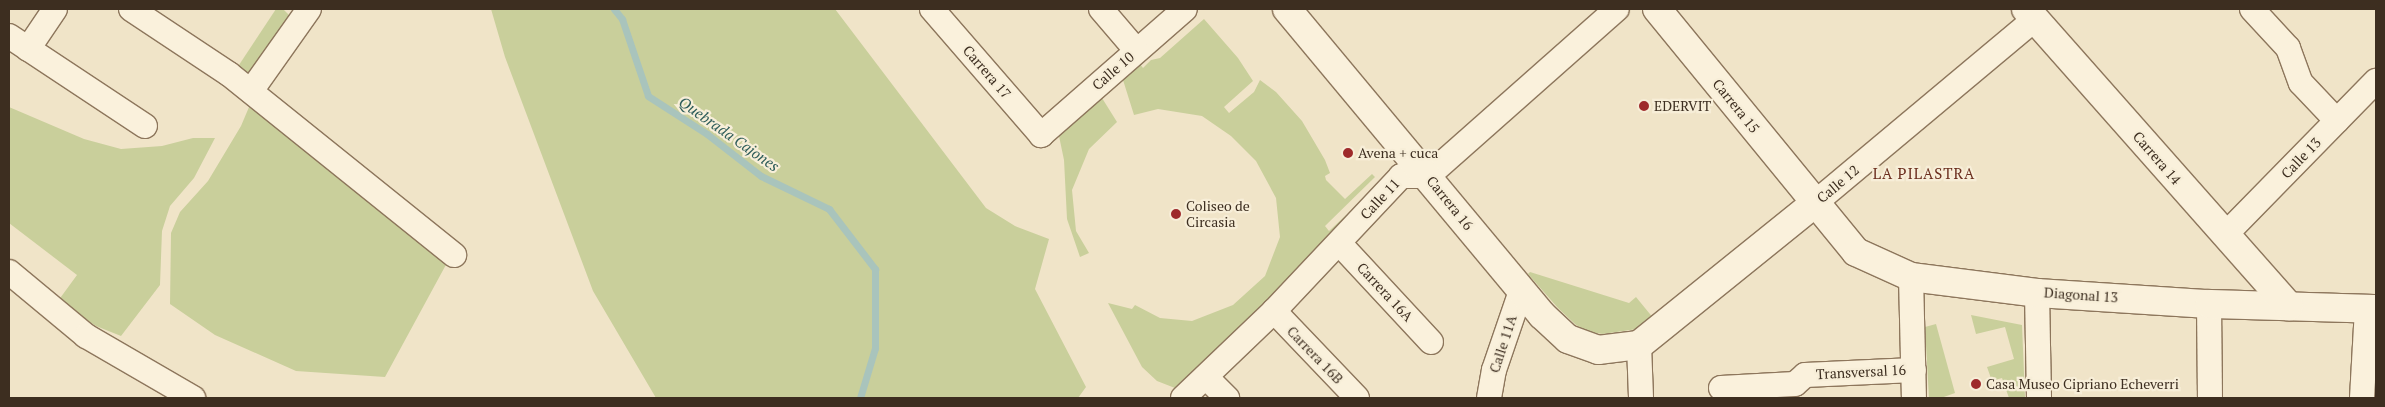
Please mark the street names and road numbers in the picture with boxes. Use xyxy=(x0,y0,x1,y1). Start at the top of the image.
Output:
street label: Carrera 17 xyxy=(959,42,1015,102)
street label: Calle 10 xyxy=(1089,48,1137,94)
street label: Carrera 15 xyxy=(1709,76,1763,136)
street label: Carrera 14 xyxy=(2129,128,2185,188)
street label: Calle 13 xyxy=(2278,134,2324,182)
street label: Calle 12 xyxy=(1813,162,1863,206)
street label: Carrera 16 xyxy=(1423,173,1477,233)
street label: Calle 11 xyxy=(1357,175,1403,223)
street label: Carrera 16A xyxy=(1354,259,1416,325)
street label: Diagonal 13 xyxy=(2043,284,2119,306)
street label: Calle 11A xyxy=(1486,313,1520,375)
street label: Carrera 16B xyxy=(1284,323,1346,387)
street label: Transversal 16 xyxy=(1816,361,1906,383)

